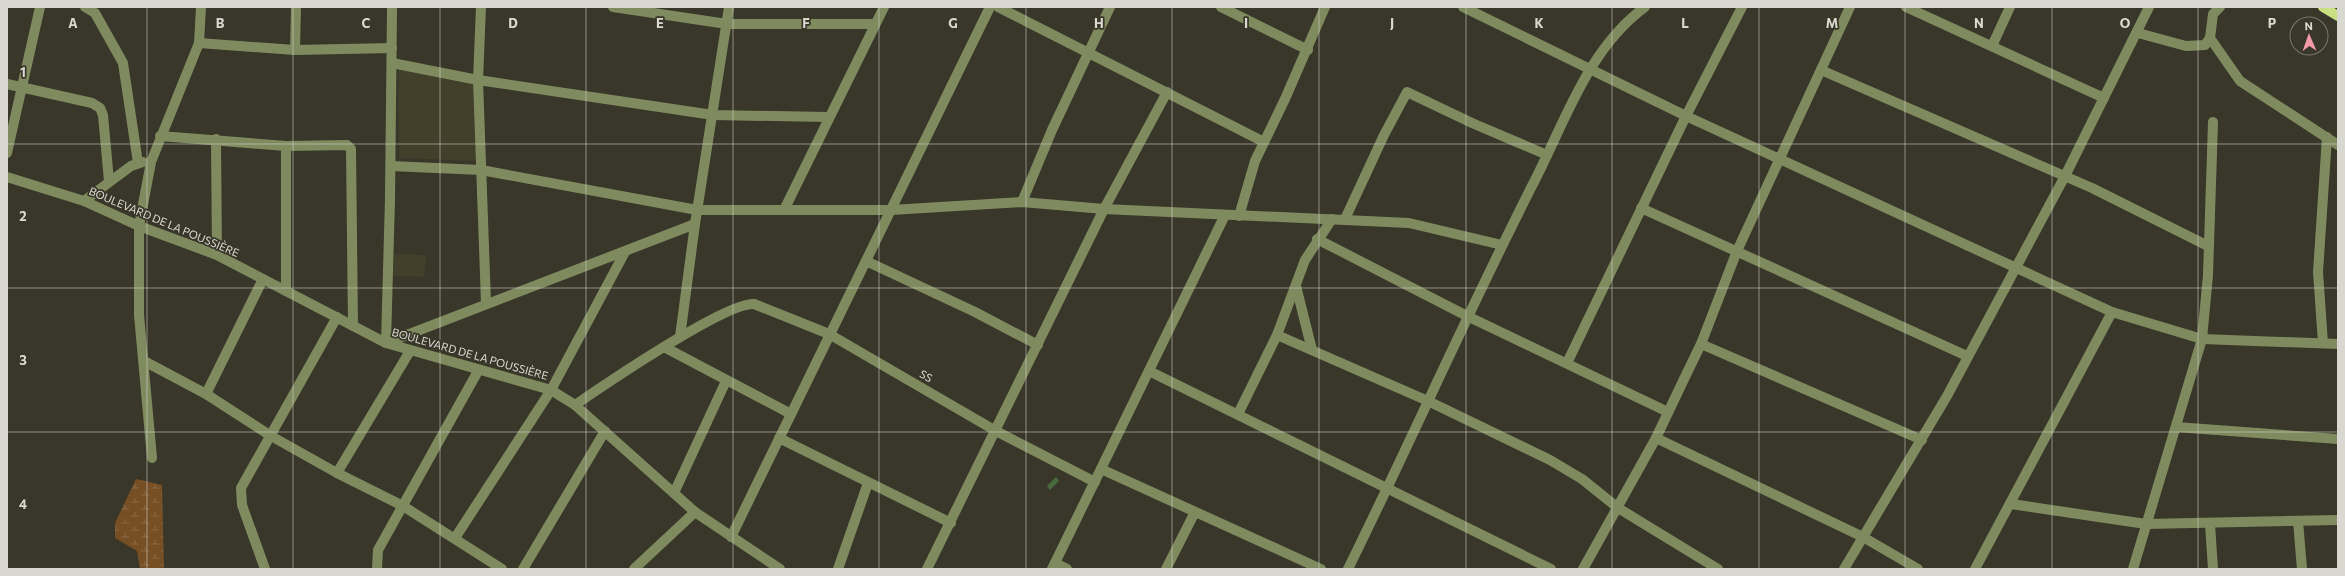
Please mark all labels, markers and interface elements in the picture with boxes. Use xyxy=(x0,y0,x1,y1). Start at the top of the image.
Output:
text: A xyxy=(68,15,78,31)
text: B xyxy=(216,15,225,31)
text: C xyxy=(362,15,371,31)
text: D xyxy=(508,15,518,31)
text: E xyxy=(656,15,664,31)
text: F xyxy=(802,15,810,31)
text: G xyxy=(948,15,958,31)
text: H xyxy=(1094,15,1104,31)
text: I xyxy=(1244,15,1248,31)
text: J xyxy=(1390,15,1394,31)
text: K xyxy=(1534,15,1544,31)
text: L xyxy=(1681,15,1689,31)
text: M xyxy=(1826,15,1838,31)
text: N xyxy=(1974,15,1984,31)
text: O xyxy=(2120,15,2131,31)
text: P xyxy=(2268,15,2277,31)
north arrow xyxy=(2289,16,2329,56)
text: N xyxy=(2304,19,2313,32)
text: 1 xyxy=(20,64,26,80)
street label: BOULEVARD DE LA POUSSIÈRE xyxy=(87,183,242,259)
text: 2 xyxy=(19,208,27,224)
street label: BOULEVARD DE LA POUSSIÈRE xyxy=(391,324,550,382)
text: 3 xyxy=(19,352,27,368)
street label: SS xyxy=(917,367,935,384)
text: 4 xyxy=(19,496,27,512)

